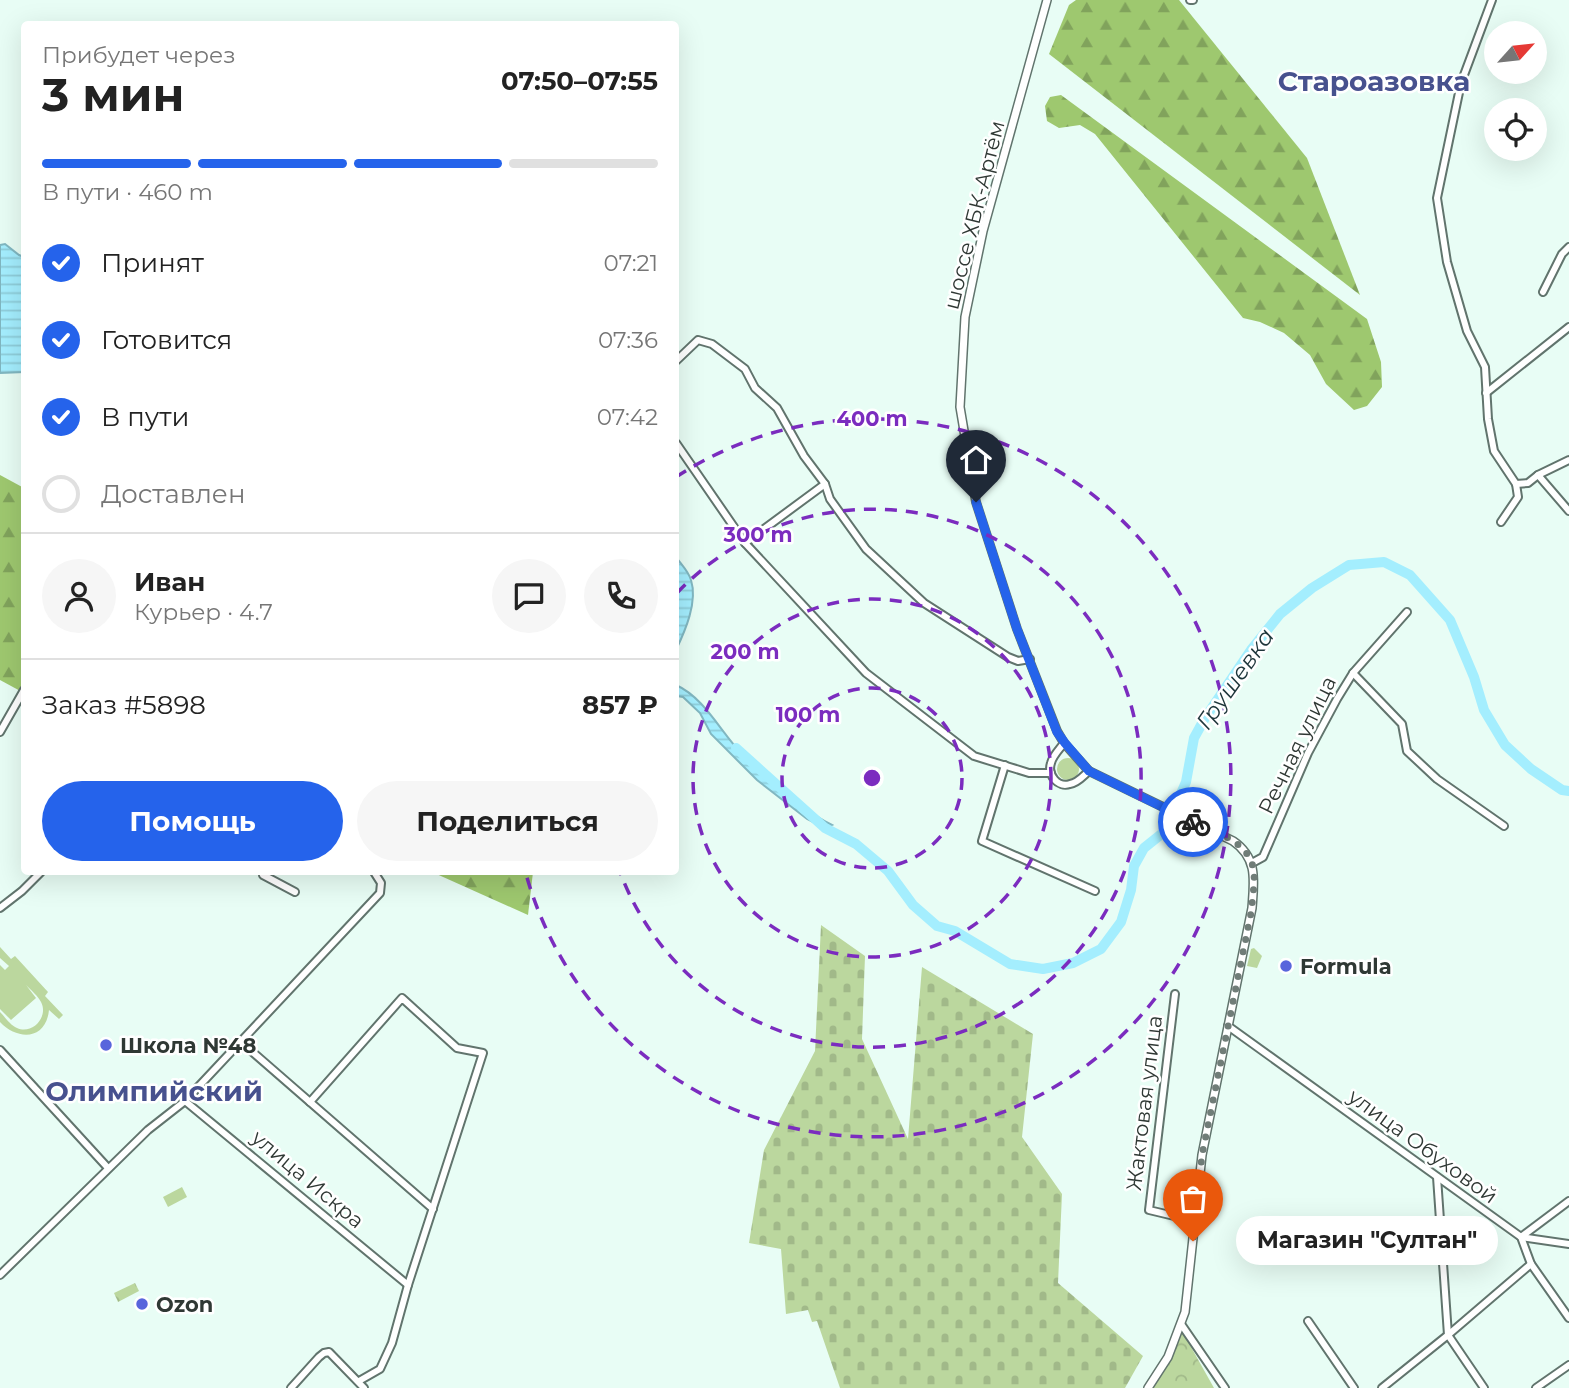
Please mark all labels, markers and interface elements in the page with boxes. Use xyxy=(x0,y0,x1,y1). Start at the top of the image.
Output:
north arrow xyxy=(1484,21,1547,84)
map controls xyxy=(1484,21,1547,161)
text: Прибудет через xyxy=(42,41,236,69)
district label: Староазовка xyxy=(1278,64,1470,98)
text: 07:50–07:55 xyxy=(501,65,658,97)
text: 3 мин xyxy=(42,66,184,123)
button: locate xyxy=(1484,98,1547,161)
street label: шоссе ХБК-Артём xyxy=(938,118,1010,312)
text: В пути · 460 m xyxy=(42,178,213,206)
icon: check xyxy=(42,244,80,282)
text: Принят xyxy=(101,247,204,279)
text: 07:21 xyxy=(604,249,658,277)
icon: check xyxy=(42,321,80,359)
text: Готовится xyxy=(101,324,232,356)
text: 07:36 xyxy=(598,326,658,354)
icon: check xyxy=(42,398,80,436)
text: В пути xyxy=(101,401,190,433)
text: 07:42 xyxy=(597,403,658,431)
text: 400 m xyxy=(837,406,907,431)
pin xyxy=(946,430,1006,502)
icon: home xyxy=(957,441,995,479)
text: Доставлен xyxy=(101,478,246,510)
text: 300 m xyxy=(723,522,792,547)
button: person xyxy=(42,559,116,633)
button: chat xyxy=(492,559,566,633)
button: phone xyxy=(584,559,658,633)
text: Иван xyxy=(134,566,205,598)
text: Курьер · 4.7 xyxy=(134,598,273,626)
water label: Грушевка xyxy=(1190,623,1280,735)
text: 200 m xyxy=(711,639,779,664)
street label: Речная улица xyxy=(1253,672,1341,818)
text: Заказ #5898 xyxy=(42,689,206,721)
text: 857 ₽ xyxy=(582,689,658,721)
text: 100 m xyxy=(776,702,840,727)
centre of rings xyxy=(860,766,884,790)
button: Помощь xyxy=(42,781,343,861)
button: Поделиться xyxy=(357,781,658,861)
courier xyxy=(1158,787,1228,857)
icon: bike xyxy=(1174,803,1212,841)
place label: Formula xyxy=(1300,954,1392,979)
marker: Formula xyxy=(1278,958,1294,974)
street label: Жактовая улица xyxy=(1121,1014,1167,1192)
place label: Школа №48 xyxy=(120,1033,256,1058)
marker: Школа №48 xyxy=(98,1037,114,1053)
district label: Олимпийский xyxy=(45,1074,263,1108)
street label: улица Обуховой xyxy=(1343,1083,1503,1209)
street label: улица Искра xyxy=(246,1124,369,1233)
pin xyxy=(1163,1169,1223,1241)
icon: bag xyxy=(1174,1180,1212,1218)
callout: Магазин "Султан" xyxy=(1235,1216,1498,1266)
text: Магазин "Султан" xyxy=(1257,1226,1477,1254)
place label: Ozon xyxy=(156,1292,213,1317)
marker: Ozon xyxy=(134,1296,150,1312)

